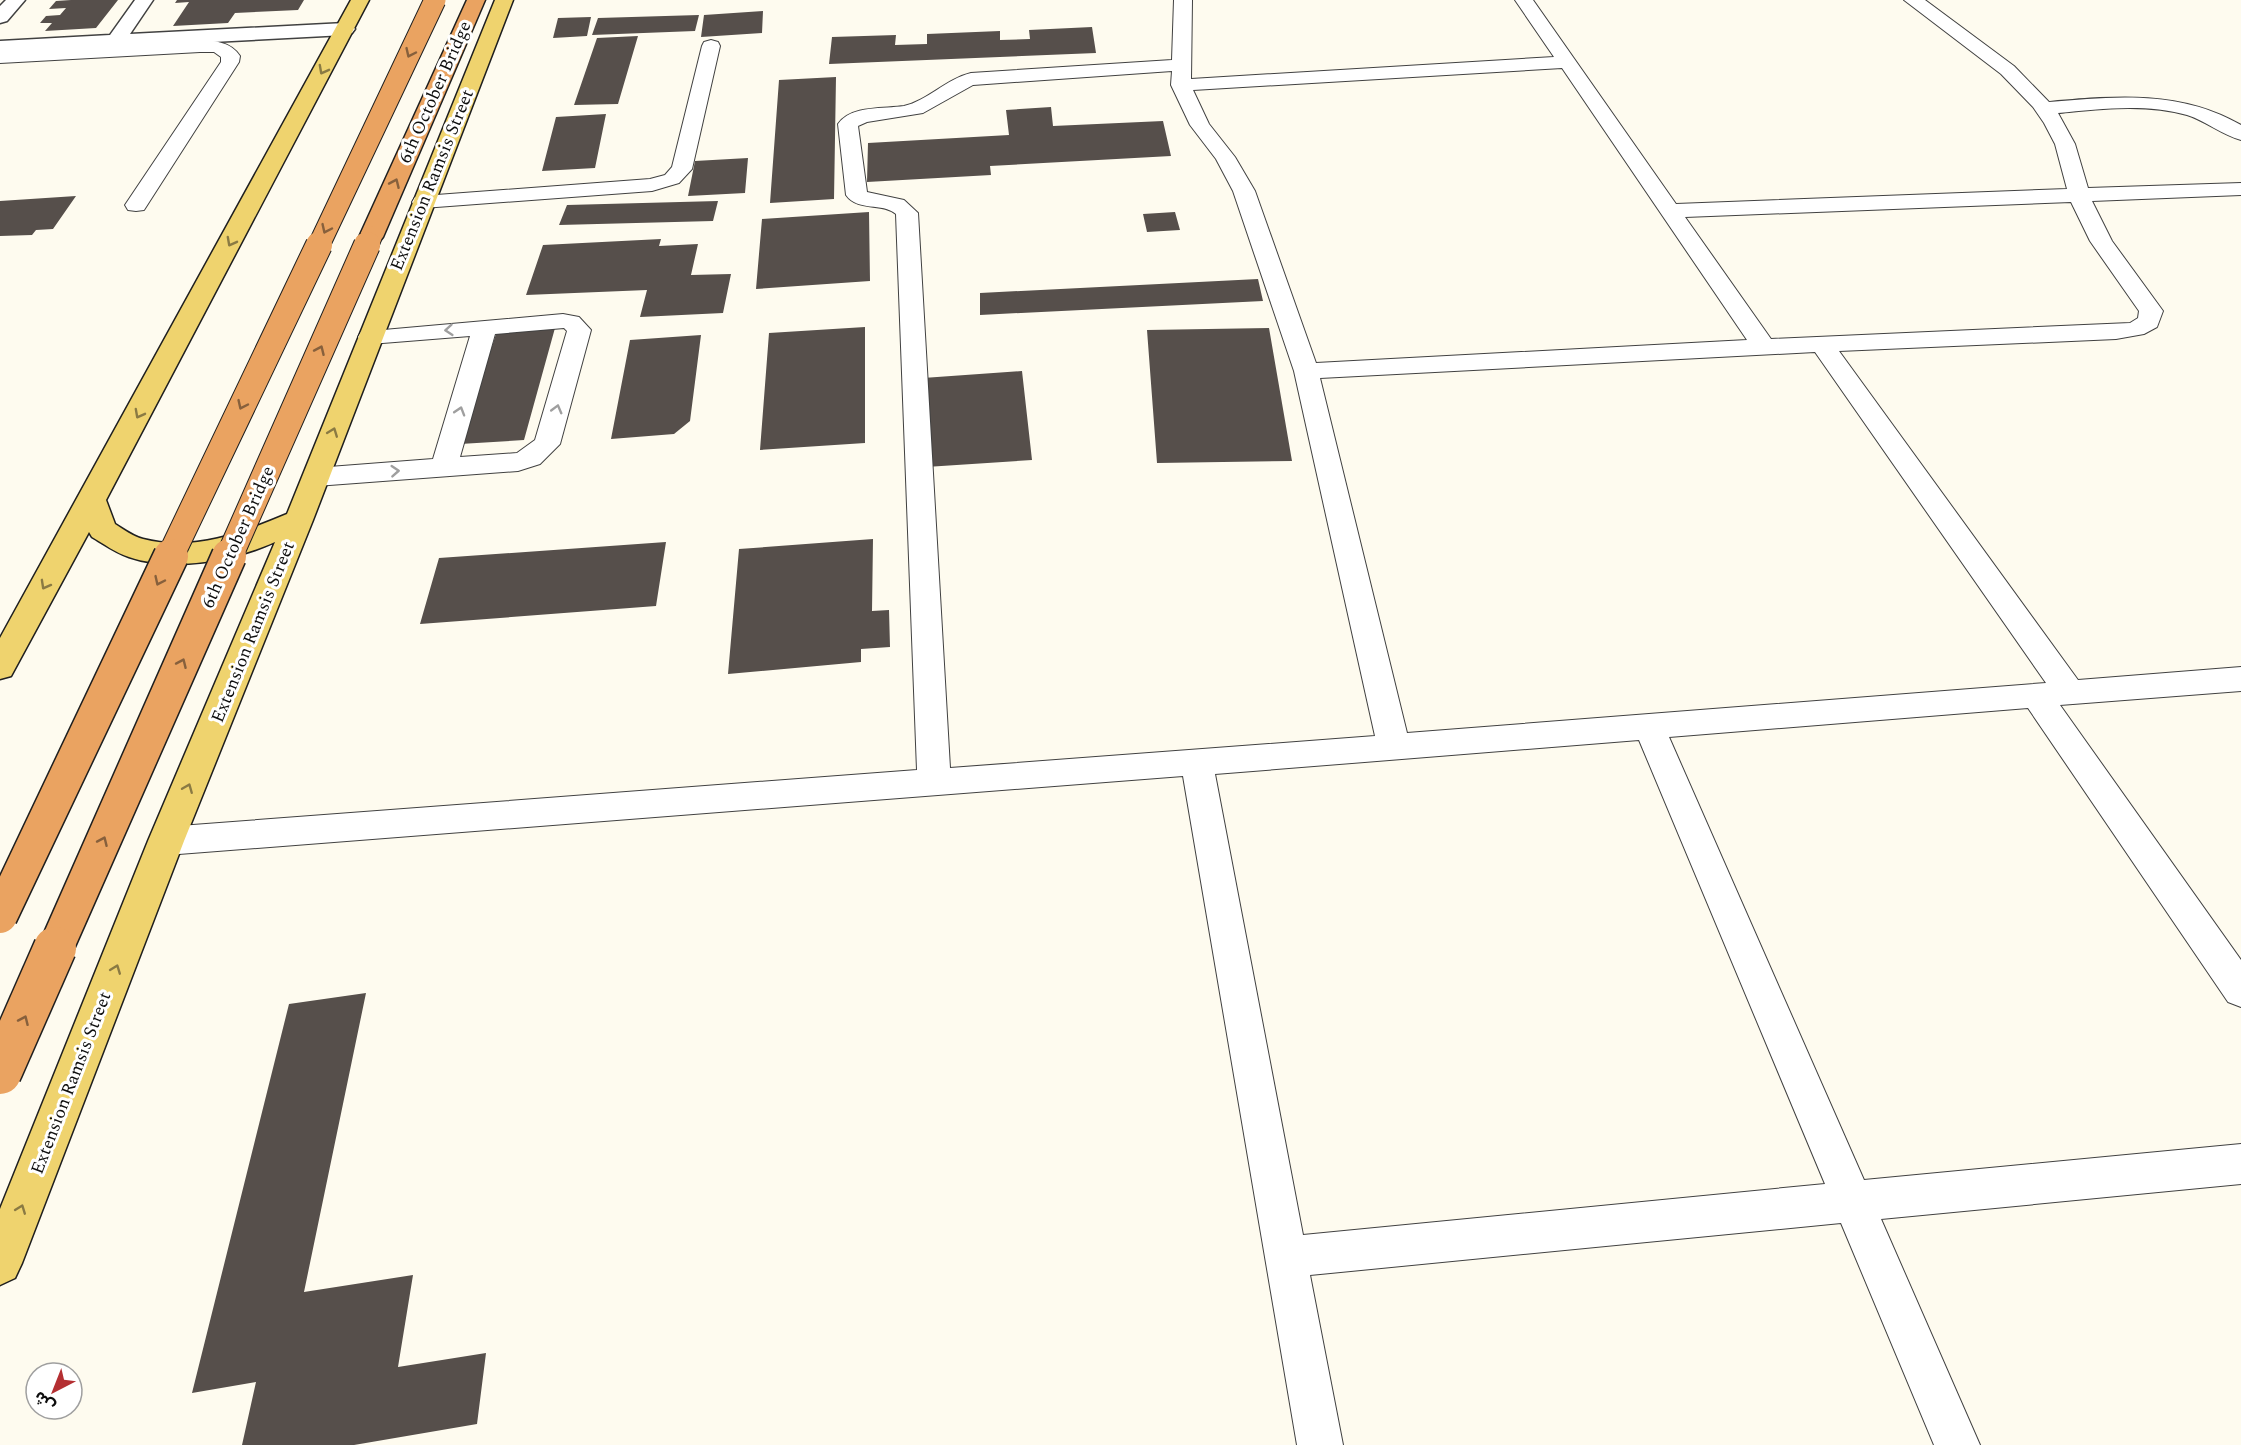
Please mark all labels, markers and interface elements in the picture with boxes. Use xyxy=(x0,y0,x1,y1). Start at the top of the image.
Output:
street label: 6th October Bridge xyxy=(392,17,478,167)
one-way arrow xyxy=(405,46,417,57)
one-way arrow xyxy=(319,64,330,74)
street label: Extension Ramsis Street xyxy=(383,85,481,275)
one-way arrow xyxy=(387,179,399,190)
one-way arrow xyxy=(322,223,334,234)
one-way arrow xyxy=(227,236,238,246)
one-way arrow xyxy=(444,324,453,337)
one-way arrow xyxy=(313,346,325,357)
one-way arrow xyxy=(238,399,250,410)
one-way arrow xyxy=(550,404,562,415)
one-way arrow xyxy=(453,406,465,417)
one-way arrow xyxy=(135,408,146,418)
one-way arrow xyxy=(326,427,338,438)
street label: 6th October Bridge xyxy=(195,462,281,612)
one-way arrow xyxy=(390,465,399,478)
street label: Extension Ramsis Street xyxy=(204,537,302,727)
one-way arrow xyxy=(154,575,166,586)
one-way arrow xyxy=(41,579,52,589)
one-way arrow xyxy=(175,658,187,669)
one-way arrow xyxy=(181,783,193,794)
one-way arrow xyxy=(96,837,108,848)
one-way arrow xyxy=(109,964,121,975)
street label: Extension Ramsis Street xyxy=(24,988,118,1178)
one-way arrow xyxy=(16,1015,28,1026)
one-way arrow xyxy=(14,1204,27,1215)
north arrow xyxy=(24,1361,84,1421)
text: ش xyxy=(28,1385,61,1418)

